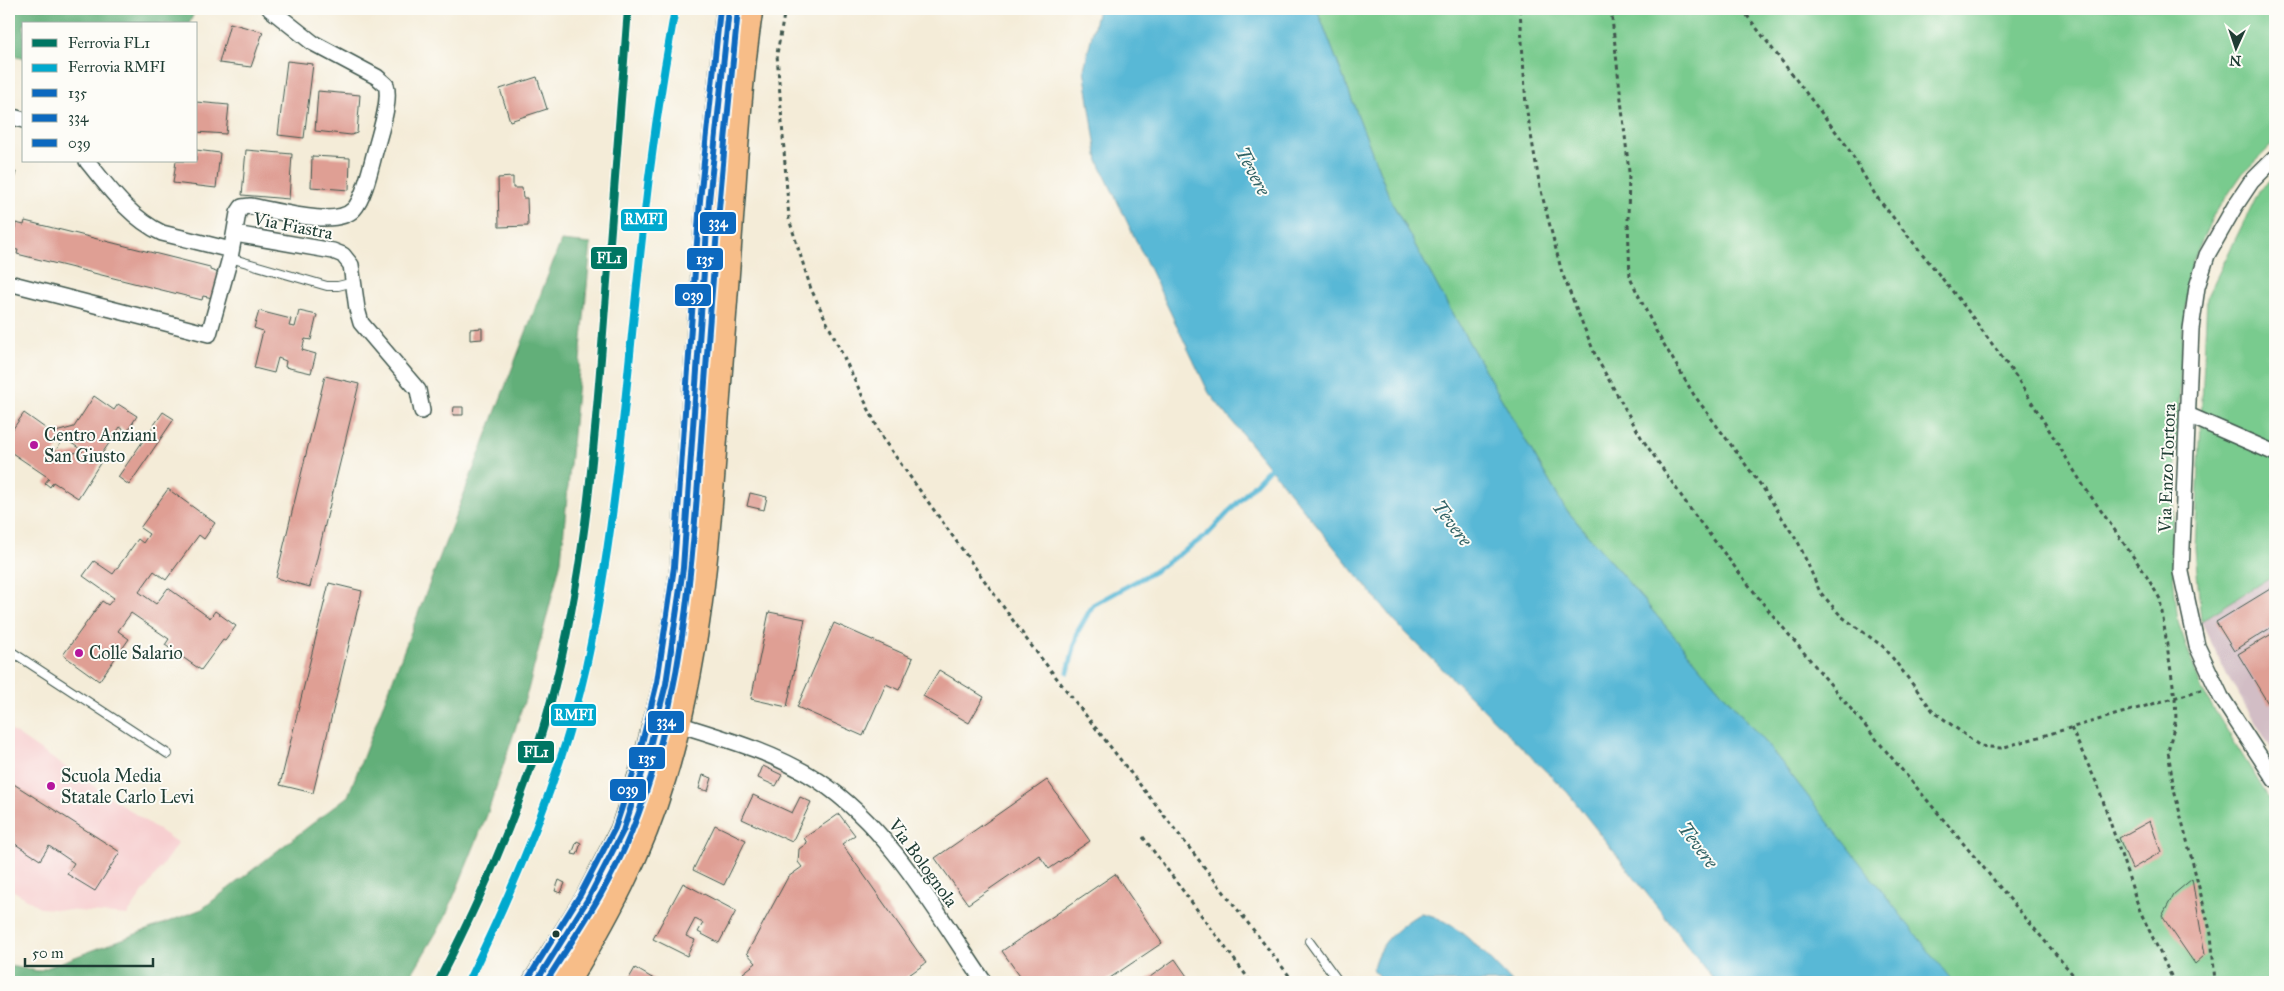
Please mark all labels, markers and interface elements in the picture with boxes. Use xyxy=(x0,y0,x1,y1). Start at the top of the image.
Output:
legend xyxy=(22,22,198,162)
north arrow xyxy=(2212,22,2262,72)
text: Ferrovia FL1 xyxy=(68,34,150,52)
text: N xyxy=(2229,52,2242,69)
text: Ferrovia RMFI xyxy=(68,58,166,76)
text: 135 xyxy=(68,84,87,102)
text: 334 xyxy=(68,108,89,126)
text: 039 xyxy=(68,134,91,152)
water label: Tevere xyxy=(1231,143,1276,200)
street label: Via Fiastra xyxy=(250,207,335,245)
line badge: RMFI xyxy=(620,208,668,232)
text: RMFI xyxy=(624,211,664,228)
line badge: 334 xyxy=(699,211,737,235)
text: 334 xyxy=(709,214,729,232)
line badge: FL1 xyxy=(590,246,628,270)
line badge: 135 xyxy=(686,247,724,271)
text: FL1 xyxy=(596,250,622,267)
text: 135 xyxy=(696,251,714,269)
line badge: 039 xyxy=(674,283,712,307)
text: 039 xyxy=(682,287,704,305)
street label: Via Enzo Tortora xyxy=(2154,402,2180,534)
place label: Centro Anziani San Giusto xyxy=(44,424,157,467)
marker: Centro Anziani San Giusto xyxy=(28,439,40,451)
water label: Tevere xyxy=(1427,495,1477,551)
place label: Colle Salario xyxy=(89,642,183,664)
marker: Colle Salario xyxy=(73,647,85,659)
line badge: RMFI xyxy=(550,703,597,727)
text: RMFI xyxy=(554,707,594,724)
line badge: 334 xyxy=(647,710,685,734)
text: 334 xyxy=(657,713,677,731)
line badge: FL1 xyxy=(517,740,555,764)
text: FL1 xyxy=(523,744,549,761)
line badge: 135 xyxy=(628,746,666,770)
text: 135 xyxy=(638,750,656,768)
place label: Scuola Media Statale Carlo Levi xyxy=(61,765,194,808)
line badge: 039 xyxy=(609,778,647,802)
marker: Scuola Media Statale Carlo Levi xyxy=(45,780,57,792)
text: 039 xyxy=(617,781,639,799)
street label: Via Bolognola xyxy=(882,814,963,912)
water label: Tevere xyxy=(1673,817,1723,873)
unlabelled marker xyxy=(551,929,561,939)
scale bar xyxy=(25,936,152,968)
text: 50 m xyxy=(32,944,64,962)

